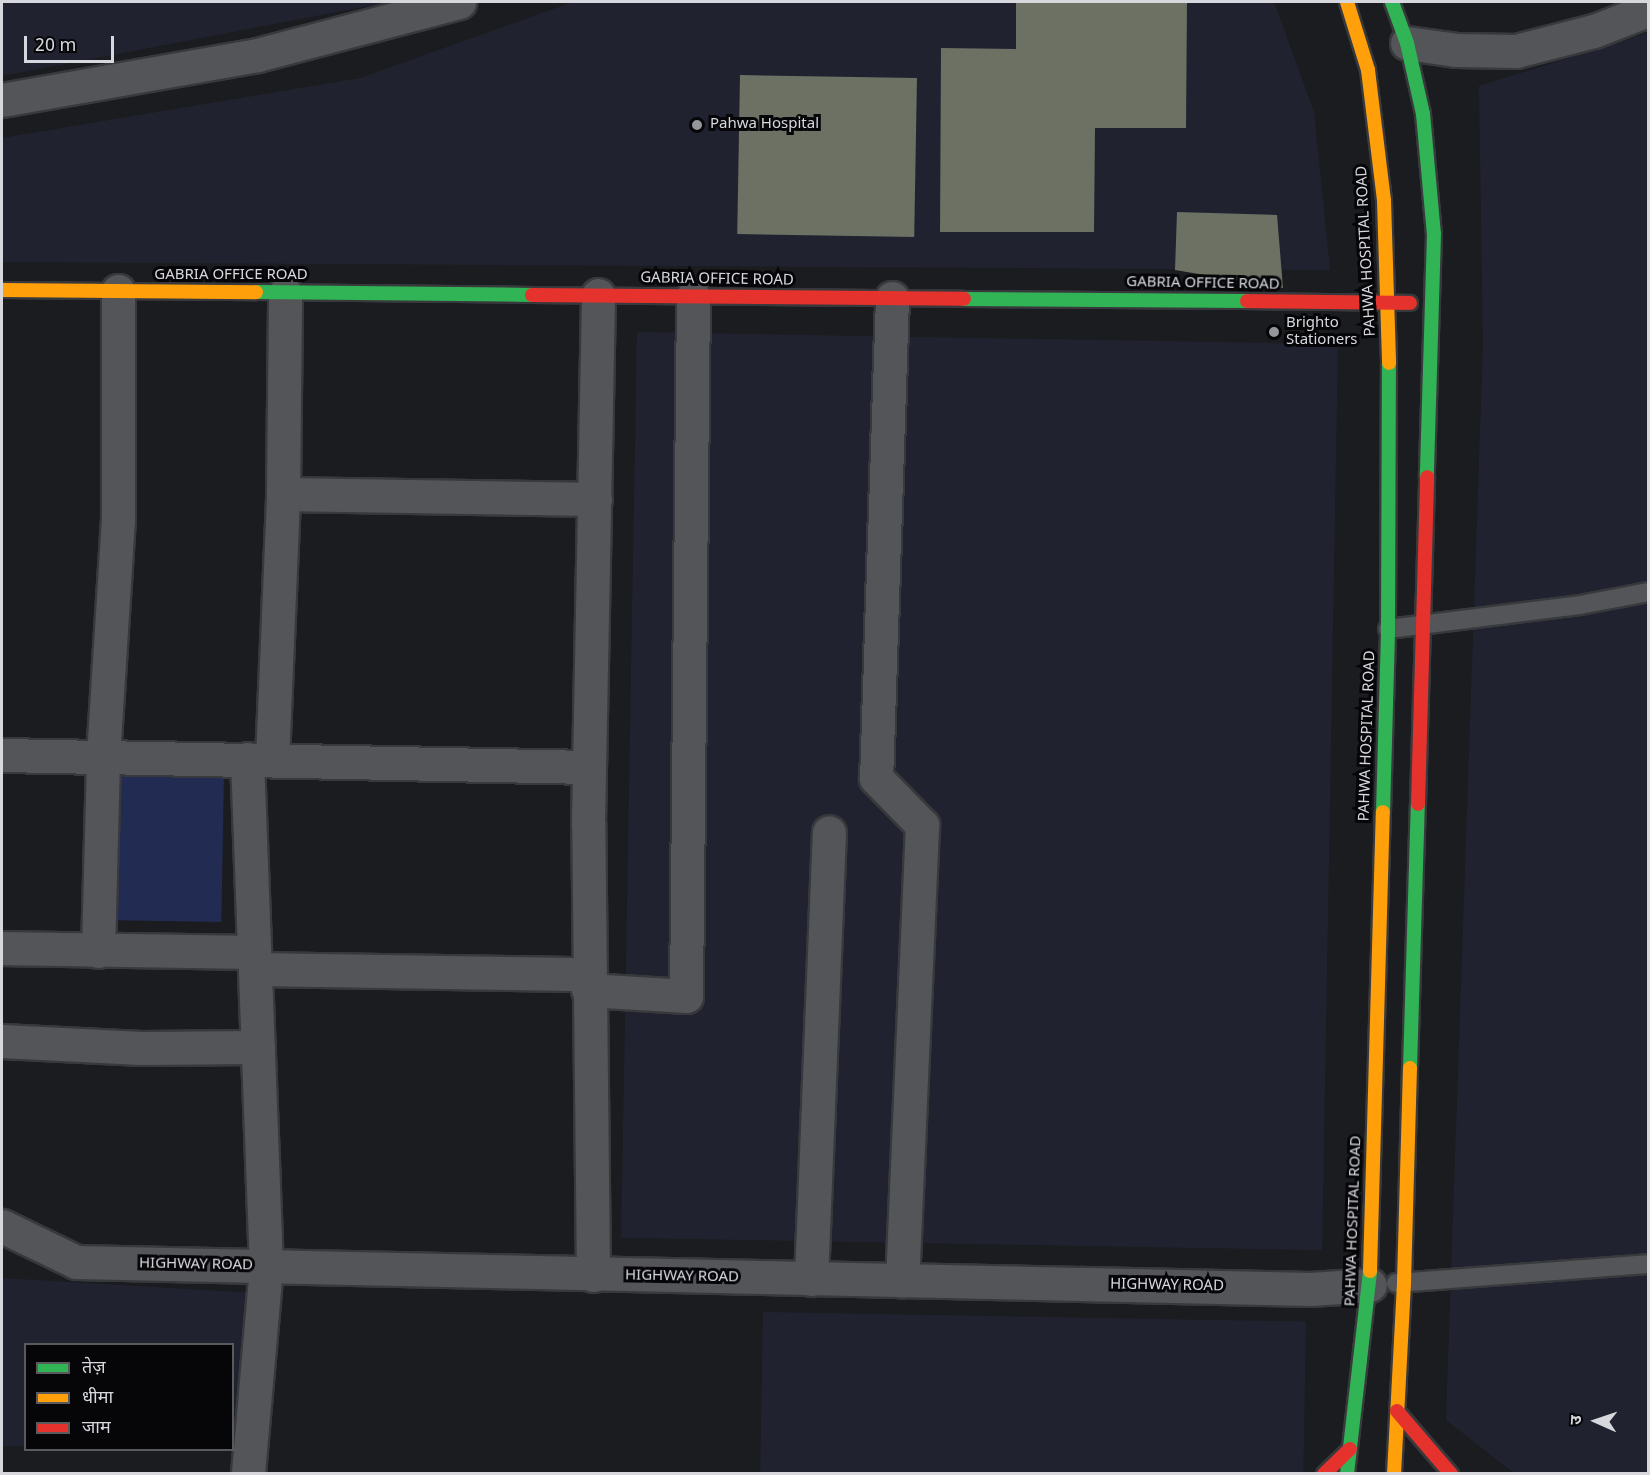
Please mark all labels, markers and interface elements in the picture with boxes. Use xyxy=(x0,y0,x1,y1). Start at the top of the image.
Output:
scale bar xyxy=(27,24,117,62)
text: 20 m xyxy=(35,35,76,58)
marker: Pahwa Hospital xyxy=(688,116,706,134)
place label: Pahwa Hospital xyxy=(710,116,819,134)
street label: PAHWA HOSPITAL ROAD xyxy=(1354,165,1380,337)
street label: GABRIA OFFICE ROAD xyxy=(154,267,308,285)
street label: GABRIA OFFICE ROAD xyxy=(640,270,794,290)
street label: GABRIA OFFICE ROAD xyxy=(1126,274,1280,294)
place label: Brighto Stationers xyxy=(1286,314,1358,349)
marker: Brighto Stationers xyxy=(1267,325,1281,339)
street label: PAHWA HOSPITAL ROAD xyxy=(1356,650,1380,822)
street label: PAHWA HOSPITAL ROAD xyxy=(1342,1135,1366,1307)
street label: HIGHWAY ROAD xyxy=(139,1255,253,1275)
street label: HIGHWAY ROAD xyxy=(625,1267,739,1287)
street label: HIGHWAY ROAD xyxy=(1110,1276,1224,1296)
legend xyxy=(24,1343,234,1451)
text: तेज़ xyxy=(82,1357,106,1380)
text: धीमा xyxy=(82,1387,113,1410)
north arrow xyxy=(1566,1391,1626,1451)
text: उ xyxy=(1567,1415,1588,1425)
text: जाम xyxy=(82,1417,111,1440)

